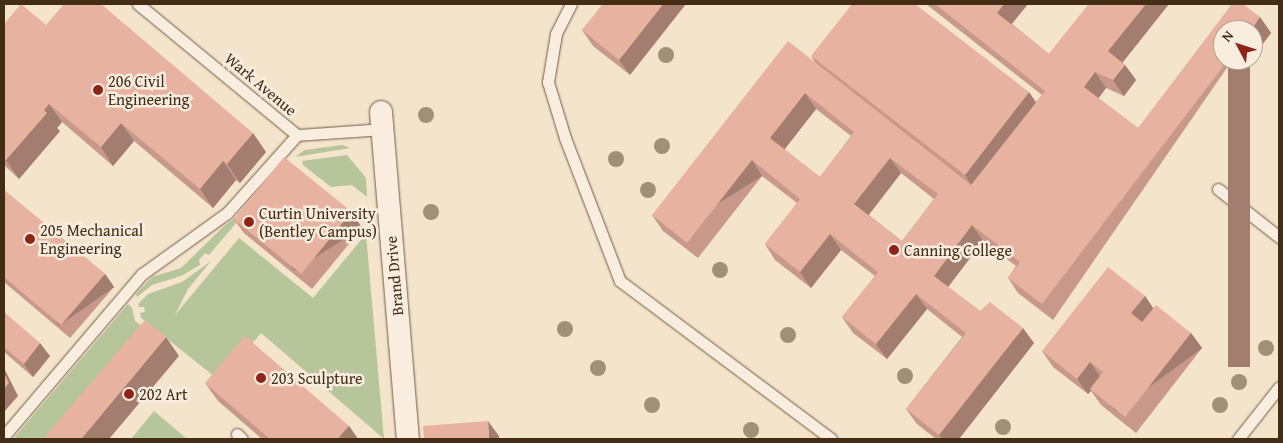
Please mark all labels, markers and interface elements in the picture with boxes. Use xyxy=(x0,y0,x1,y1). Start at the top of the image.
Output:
north arrow xyxy=(1213,20,1263,70)
text: N xyxy=(1217,26,1238,46)
street label: Wark Avenue xyxy=(221,48,301,120)
place label: 206 Civil Engineering xyxy=(108,71,190,109)
marker: 206 Civil Engineering xyxy=(92,84,104,96)
place label: Curtin University (Bentley Campus) xyxy=(259,203,377,241)
marker: Curtin University (Bentley Campus) xyxy=(243,216,255,228)
place label: 205 Mechanical Engineering xyxy=(40,220,143,258)
marker: 205 Mechanical Engineering xyxy=(24,233,36,245)
street label: Brand Drive xyxy=(381,235,407,317)
place label: Canning College xyxy=(904,240,1012,260)
marker: Canning College xyxy=(888,244,900,256)
place label: 203 Sculpture xyxy=(271,368,362,388)
marker: 203 Sculpture xyxy=(255,372,267,384)
place label: 202 Art xyxy=(139,384,188,404)
marker: 202 Art xyxy=(123,388,135,400)

